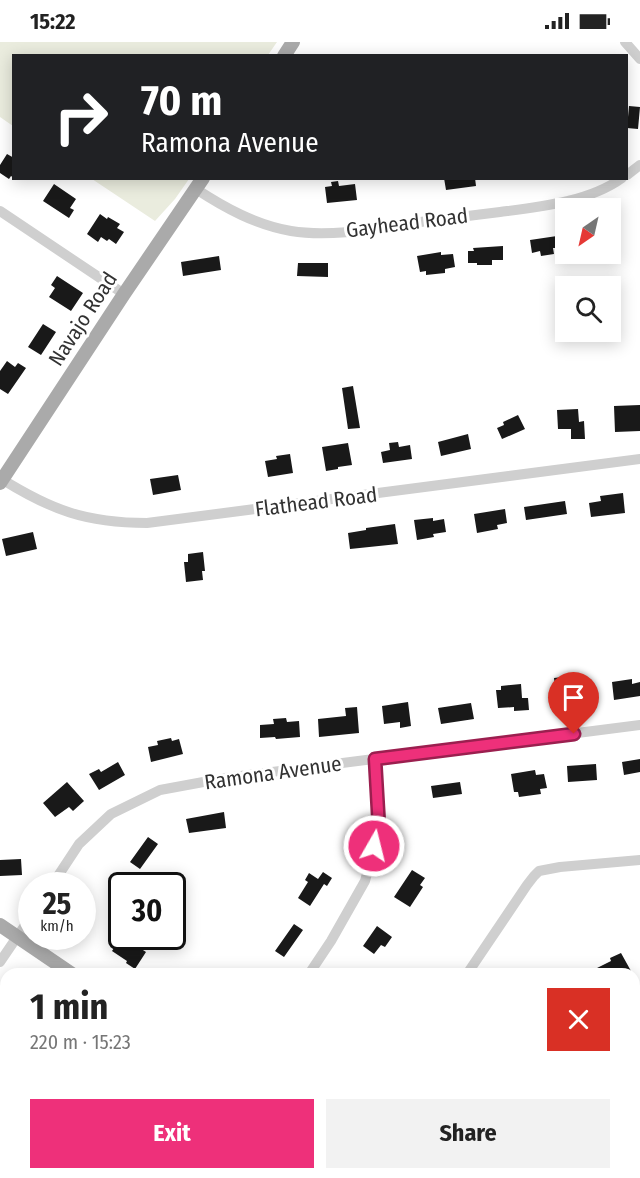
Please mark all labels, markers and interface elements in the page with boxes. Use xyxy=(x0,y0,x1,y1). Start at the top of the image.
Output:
text: 15:22 xyxy=(30,8,76,35)
text: 70 m xyxy=(141,76,222,126)
icon: right xyxy=(42,78,120,156)
text: Ramona Avenue xyxy=(141,127,319,159)
north arrow xyxy=(555,198,621,264)
map controls xyxy=(555,198,621,342)
street label: Gayhead Road xyxy=(345,203,469,243)
street label: Navajo Road xyxy=(43,267,123,371)
button: search xyxy=(555,276,621,342)
street label: Flathead Road xyxy=(253,482,379,522)
pin xyxy=(548,672,599,734)
icon: arrive xyxy=(557,681,590,714)
street label: Ramona Avenue xyxy=(203,751,343,795)
position arrow xyxy=(342,814,406,878)
speed limit sign: 30 xyxy=(108,872,186,950)
text: 25 xyxy=(43,886,71,922)
text: km/h xyxy=(40,917,74,935)
text: 1 min xyxy=(30,985,108,1029)
button: close xyxy=(547,988,610,1051)
text: 220 m · 15:23 xyxy=(30,1030,131,1054)
button: Exit xyxy=(30,1099,314,1168)
button: Share xyxy=(326,1099,610,1168)

